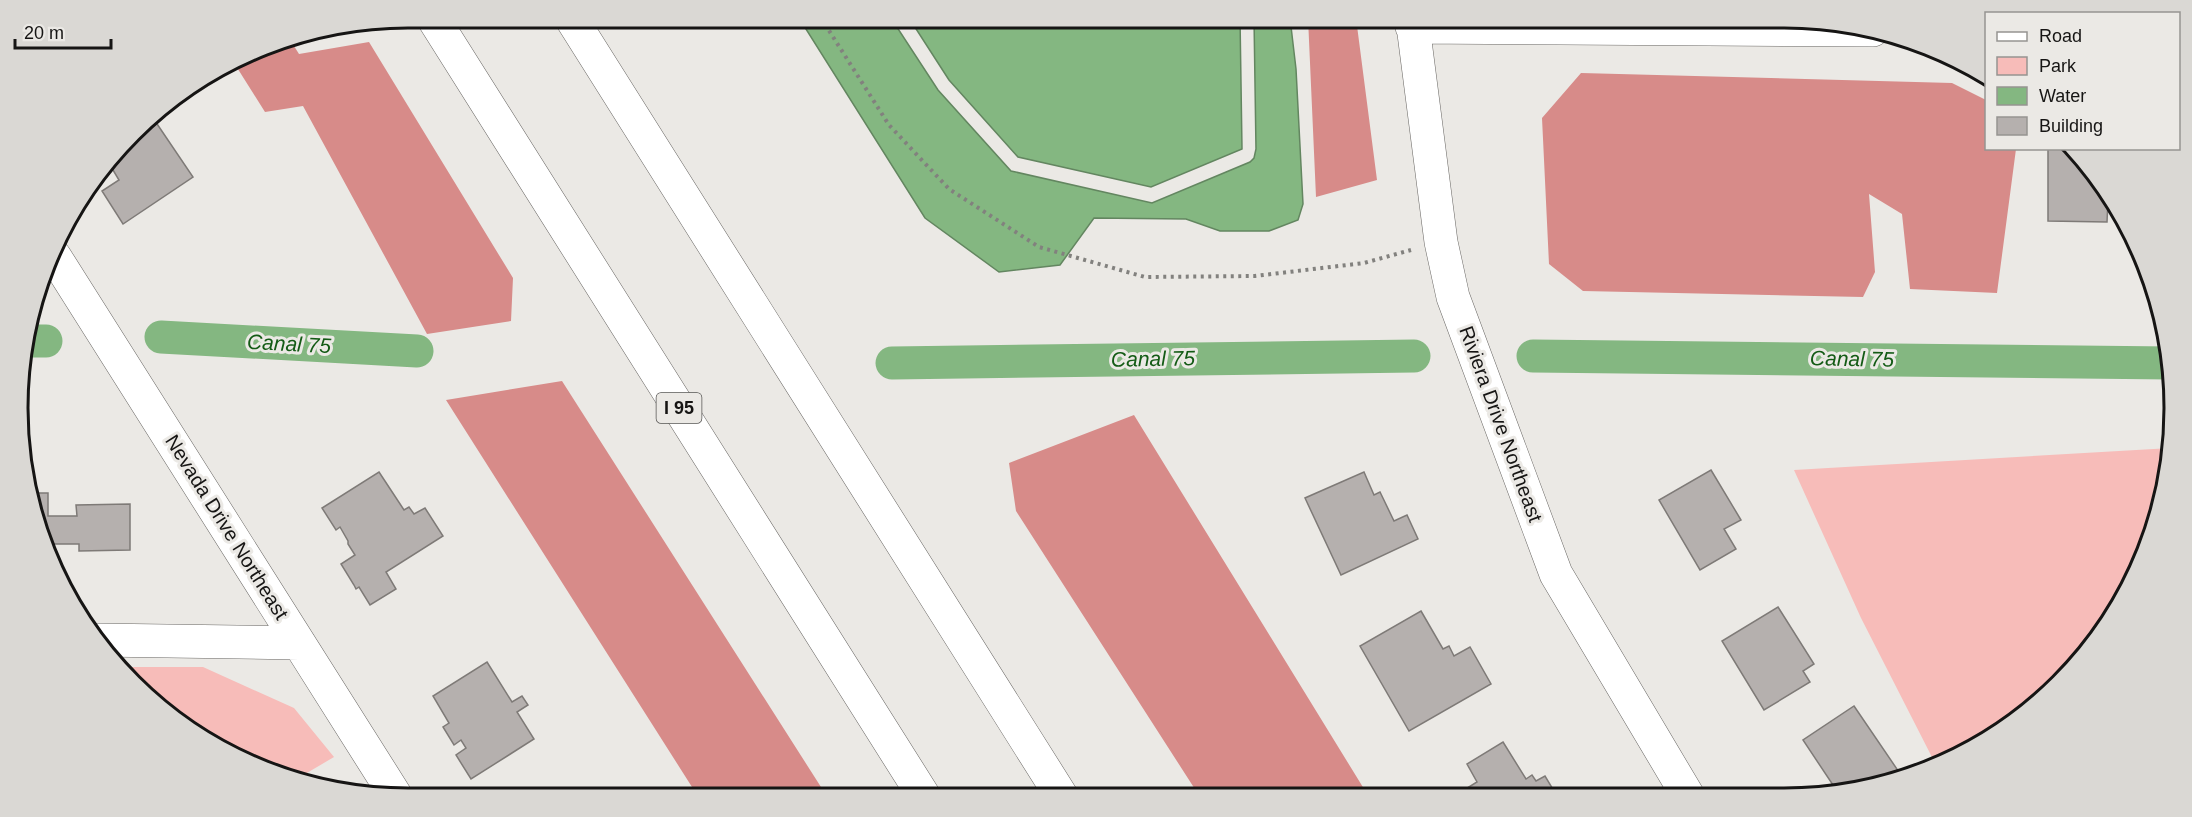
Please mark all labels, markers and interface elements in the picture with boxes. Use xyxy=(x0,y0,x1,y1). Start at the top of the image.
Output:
scale bar xyxy=(15,12,111,50)
legend xyxy=(1985,12,2180,150)
text: 20 m xyxy=(24,23,64,43)
text: Road xyxy=(2039,26,2082,46)
text: Park xyxy=(2039,56,2077,76)
text: Water xyxy=(2039,86,2086,106)
text: Building xyxy=(2039,116,2103,136)
street label: Riviera Drive Northeast xyxy=(1455,323,1547,525)
water label: Canal 75 xyxy=(246,330,332,357)
water label: Canal 75 xyxy=(1111,346,1196,371)
water label: Canal 75 xyxy=(1810,346,1895,371)
road number: I 95 xyxy=(656,393,702,423)
street label: Nevada Drive Northeast xyxy=(161,431,293,624)

